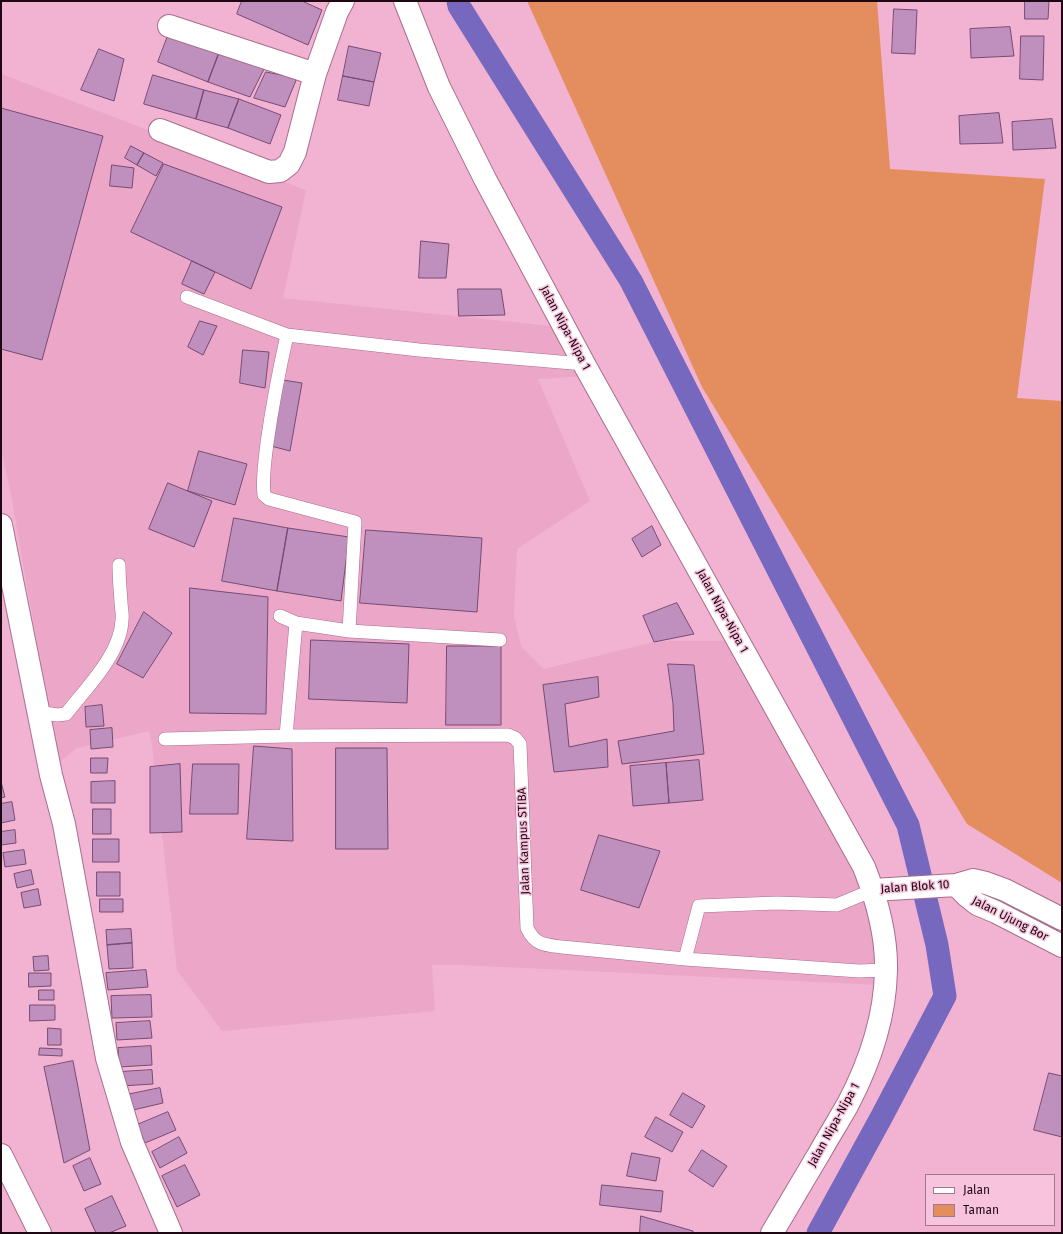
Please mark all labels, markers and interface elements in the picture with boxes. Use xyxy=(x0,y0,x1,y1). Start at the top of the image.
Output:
street label: Jalan Nipa-Nipa 1 xyxy=(537,283,593,373)
street label: Jalan Nipa-Nipa 1 xyxy=(693,567,751,655)
street label: Jalan Kampus STIBA xyxy=(515,787,533,895)
street label: Jalan Blok 10 xyxy=(880,877,950,897)
street label: Jalan Ujung Bor xyxy=(969,894,1051,944)
street label: Jalan Nipa-Nipa 1 xyxy=(805,1081,863,1169)
legend xyxy=(925,1174,1055,1226)
text: Jalan xyxy=(963,1183,990,1197)
text: Taman xyxy=(963,1203,999,1217)

